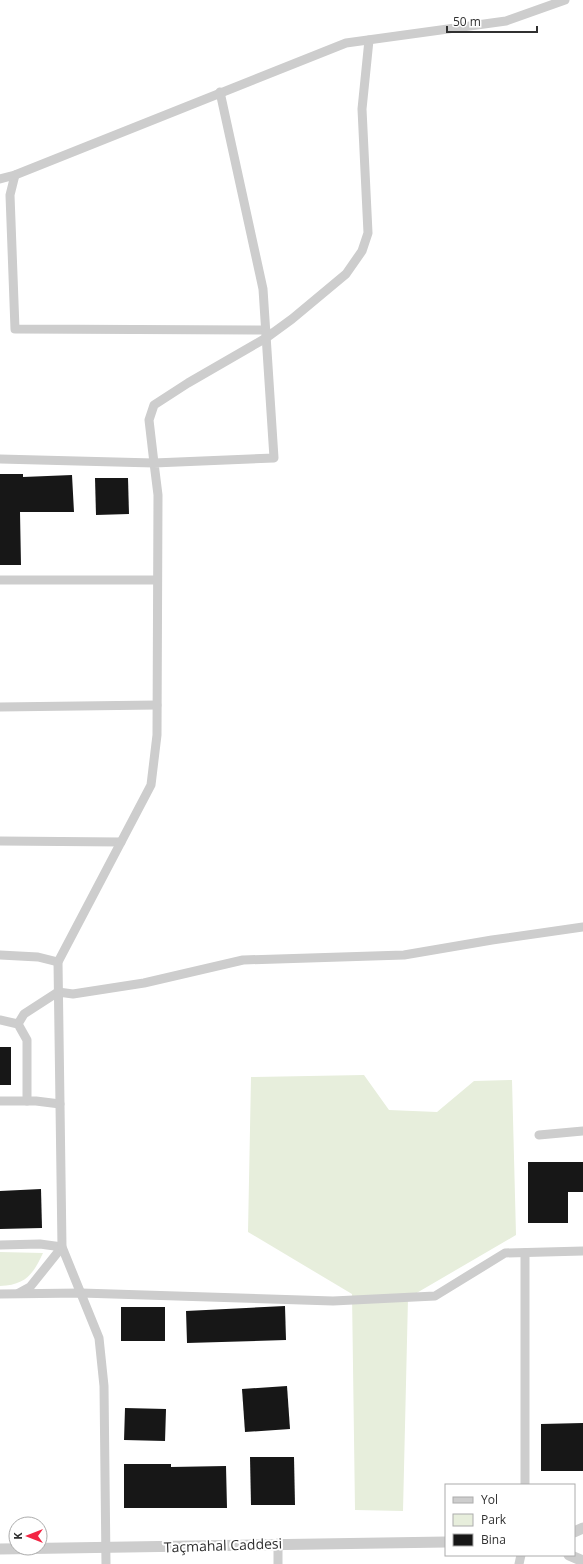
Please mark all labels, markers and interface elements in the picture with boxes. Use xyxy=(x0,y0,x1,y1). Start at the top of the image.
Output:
scale bar xyxy=(447,8,537,34)
text: 50 m xyxy=(453,13,481,30)
legend xyxy=(445,1484,575,1556)
text: Yol xyxy=(481,1491,498,1508)
text: Park xyxy=(481,1511,507,1528)
north arrow xyxy=(8,1516,48,1556)
text: Bina xyxy=(481,1531,506,1548)
text: K xyxy=(10,1532,25,1540)
street label: Taçmahal Caddesi xyxy=(164,1533,282,1557)

